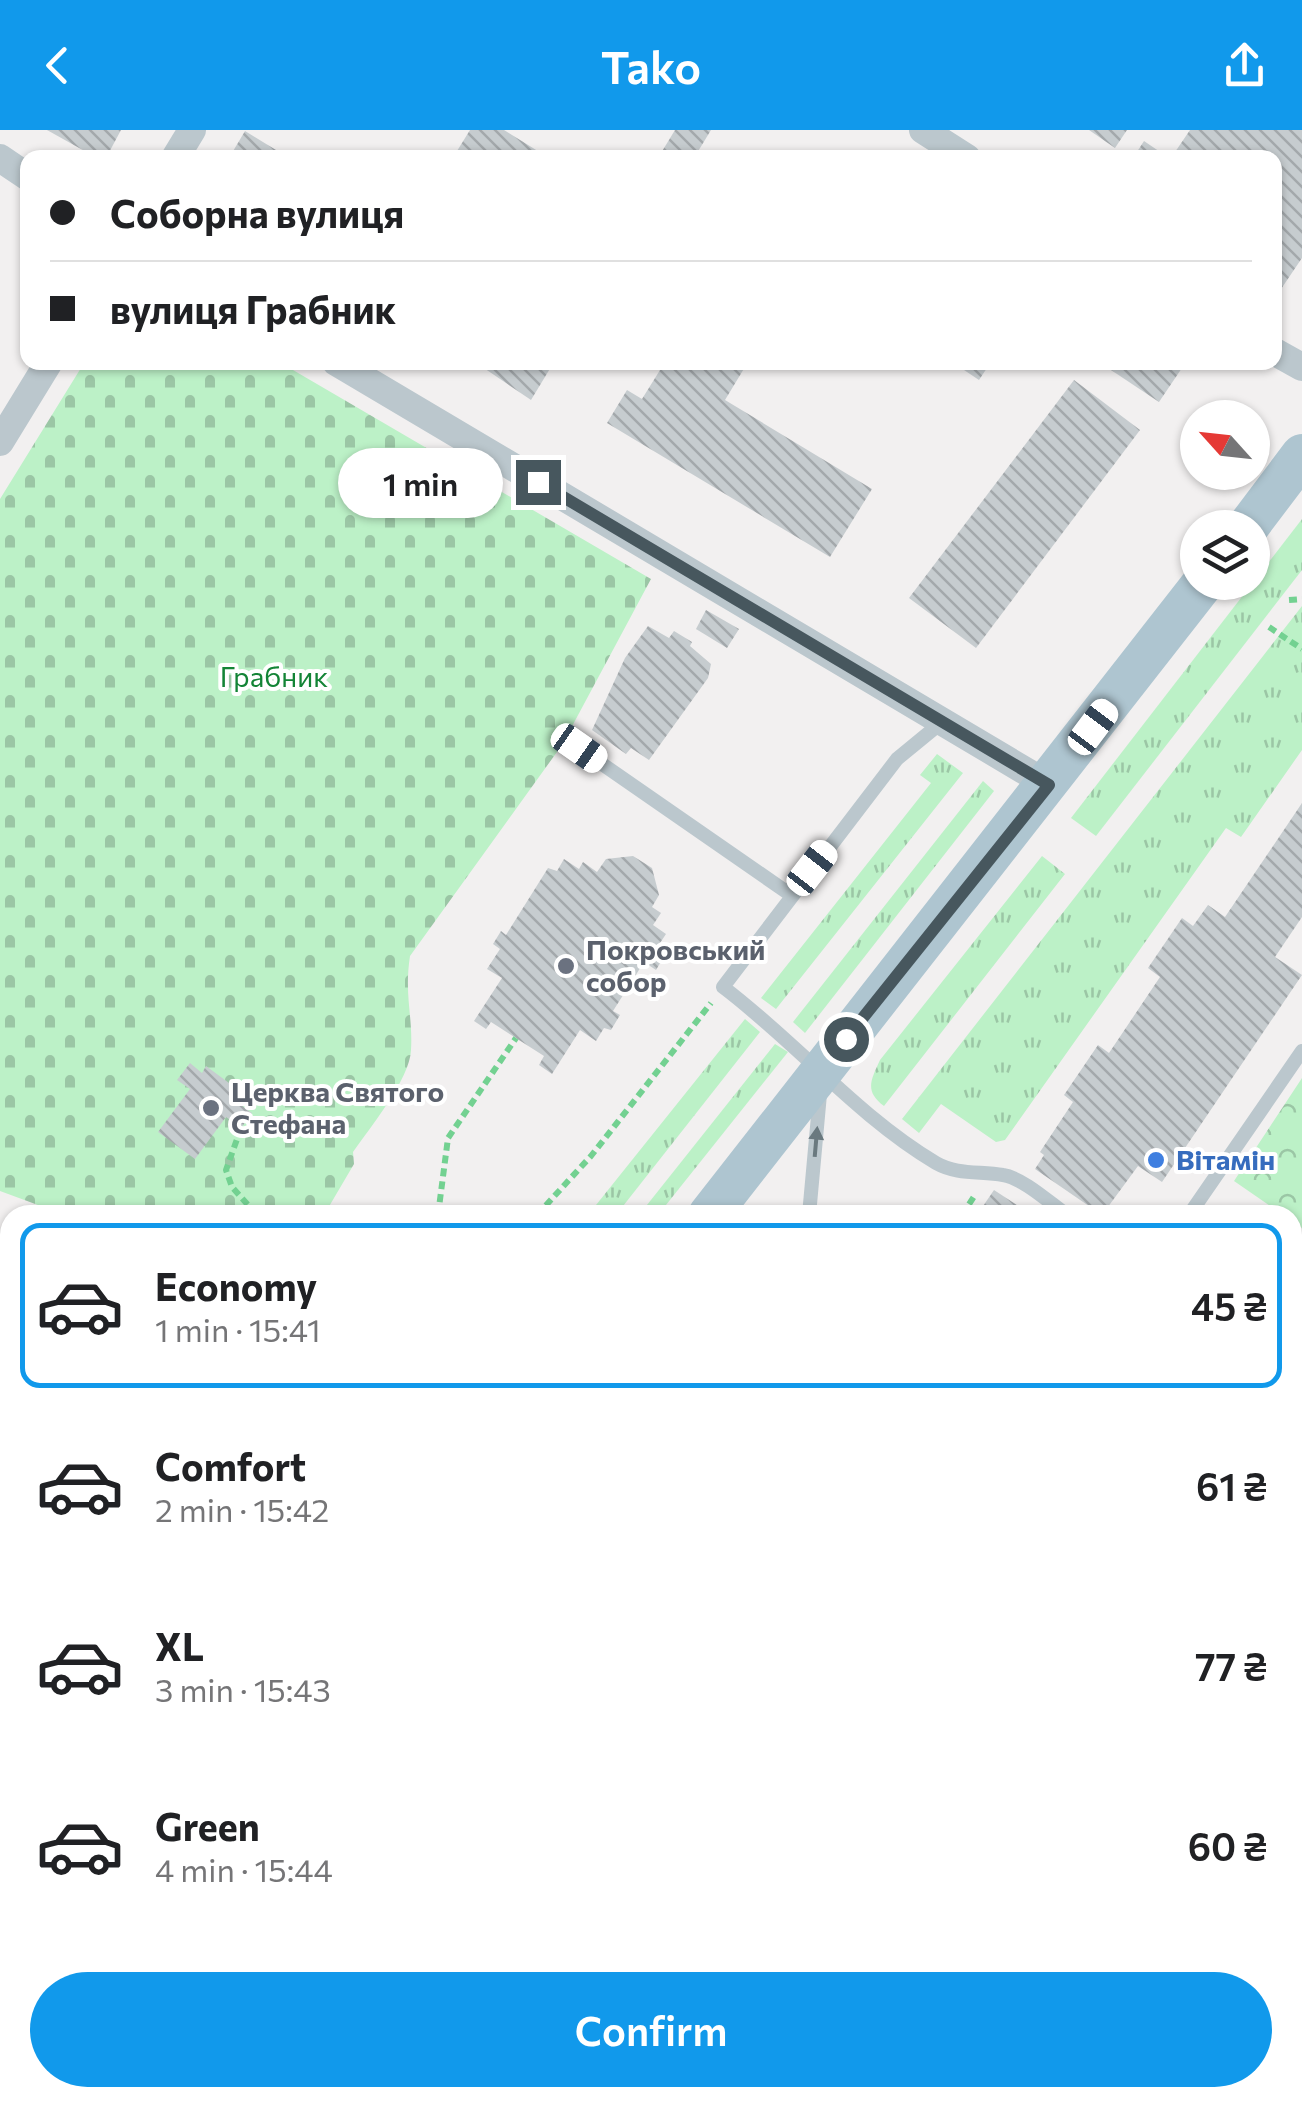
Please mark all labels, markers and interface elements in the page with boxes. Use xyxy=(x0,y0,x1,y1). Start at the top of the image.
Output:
icon: back xyxy=(30,38,85,93)
text: Tako xyxy=(601,38,701,93)
icon: share xyxy=(1217,38,1272,93)
text: Соборна вулиця xyxy=(110,189,404,236)
text: вулиця Грабник xyxy=(110,285,396,332)
north arrow xyxy=(1180,400,1270,490)
map controls xyxy=(1180,400,1270,600)
callout: 1 min xyxy=(338,447,503,517)
route end xyxy=(516,460,561,505)
text: 1 min xyxy=(383,463,458,503)
button: layers xyxy=(1180,510,1270,600)
park label: Грабник xyxy=(220,659,328,693)
car xyxy=(1063,694,1123,760)
car xyxy=(546,719,612,777)
car xyxy=(782,835,842,901)
place label: Покровський собор xyxy=(586,932,765,998)
marker: Покровський собор xyxy=(555,955,577,977)
route start xyxy=(824,1017,869,1062)
place label: Церква Святого Стефана xyxy=(231,1074,444,1140)
marker: Церква Святого Стефана xyxy=(200,1097,222,1119)
one-way arrow xyxy=(808,1125,824,1157)
place label: Вітамін xyxy=(1176,1142,1275,1176)
marker: Вітамін xyxy=(1145,1149,1167,1171)
icon: car xyxy=(35,1261,125,1351)
text: Economy xyxy=(155,1262,317,1309)
text: 45 ₴ xyxy=(1191,1282,1267,1329)
text: 1 min · 15:41 xyxy=(155,1309,321,1349)
icon: car xyxy=(35,1441,125,1531)
text: Comfort xyxy=(155,1442,306,1489)
text: 61 ₴ xyxy=(1196,1462,1267,1509)
text: 2 min · 15:42 xyxy=(155,1489,329,1529)
icon: car xyxy=(35,1621,125,1711)
text: XL xyxy=(155,1622,204,1669)
text: 77 ₴ xyxy=(1195,1642,1267,1689)
text: 3 min · 15:43 xyxy=(155,1669,331,1709)
icon: car xyxy=(35,1801,125,1891)
text: Green xyxy=(155,1802,260,1849)
text: 60 ₴ xyxy=(1188,1822,1267,1869)
text: 4 min · 15:44 xyxy=(155,1849,333,1889)
button: Confirm xyxy=(30,1972,1272,2087)

